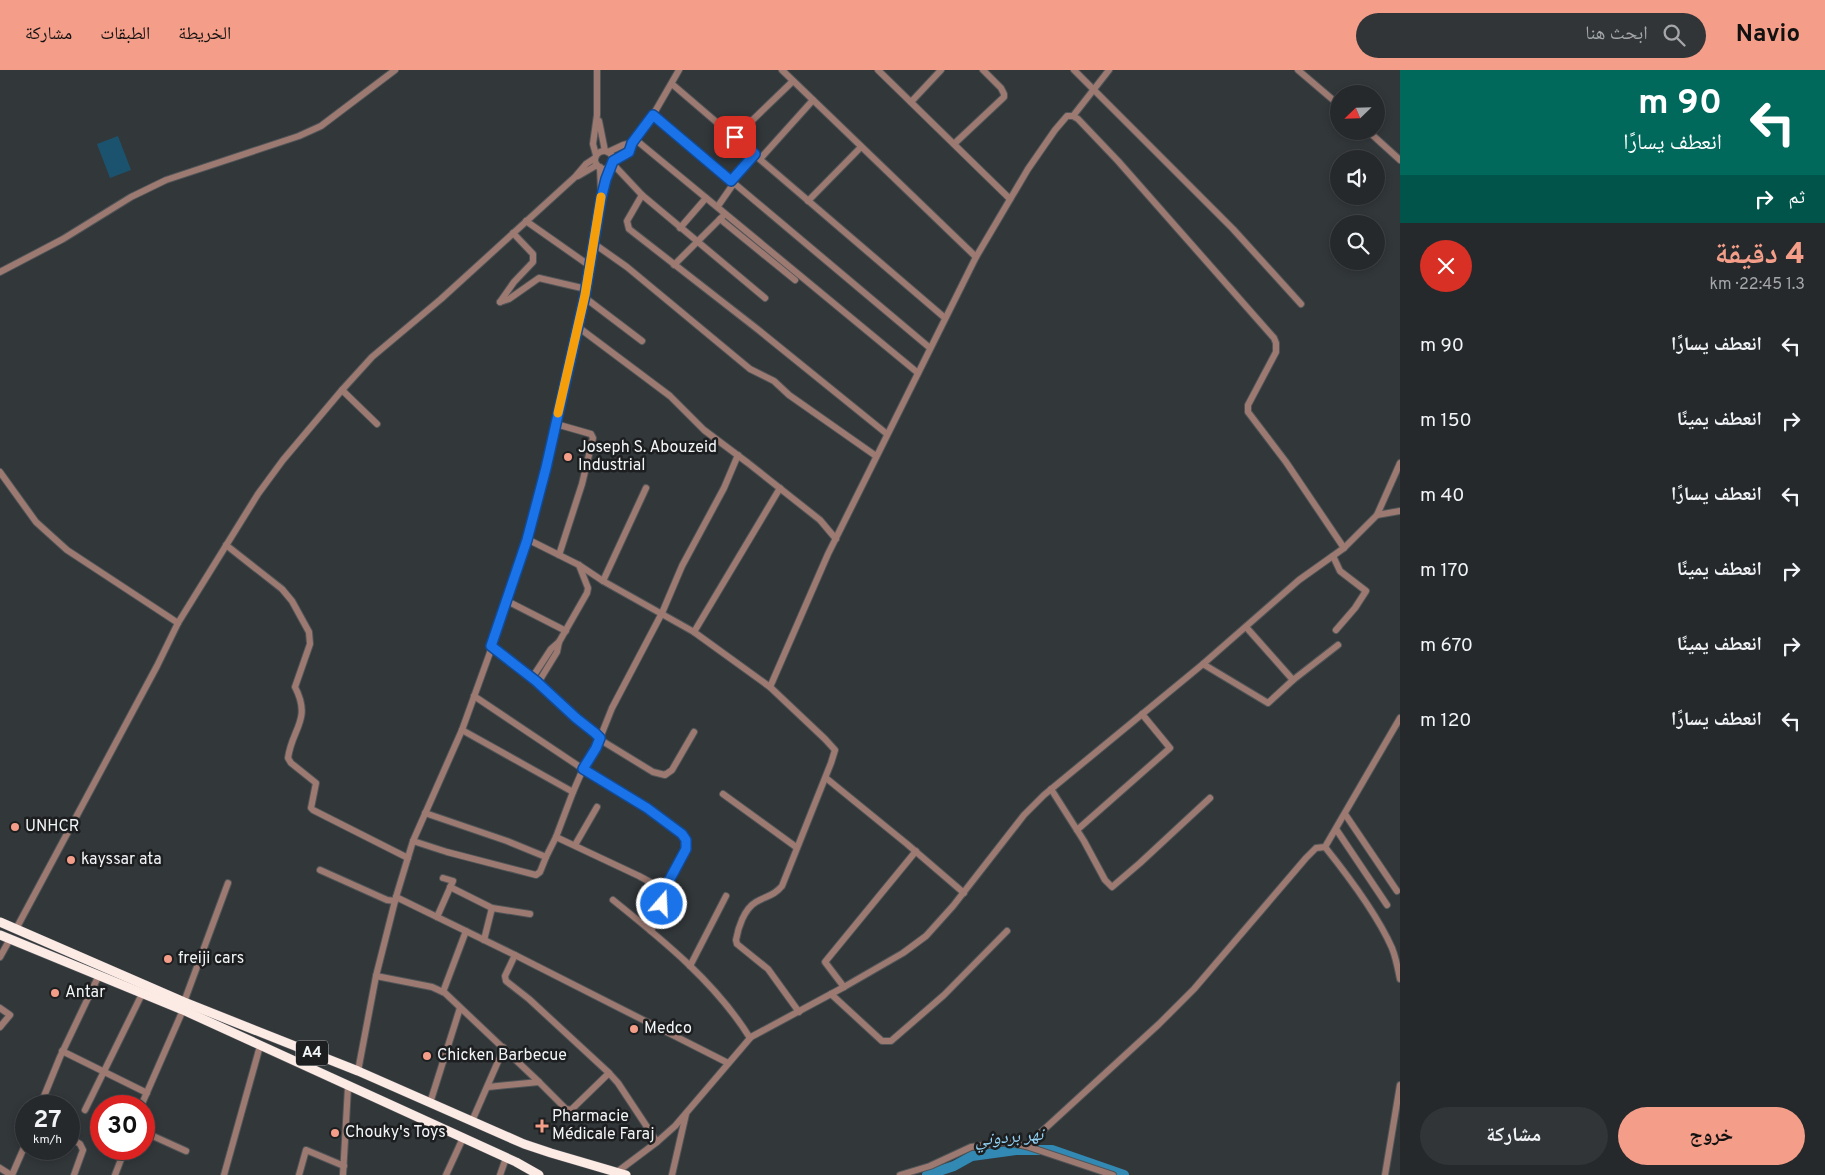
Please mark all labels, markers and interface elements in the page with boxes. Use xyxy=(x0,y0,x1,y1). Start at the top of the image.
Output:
search box xyxy=(1356,13,1706,58)
text: Navio xyxy=(1736,20,1800,50)
icon: search xyxy=(1660,21,1688,49)
text: ابحث هنا xyxy=(1585,22,1648,46)
text: مشاركة xyxy=(25,23,72,46)
text: الطبقات xyxy=(100,23,150,46)
text: الخريطة xyxy=(178,23,231,46)
text: 90 m xyxy=(1638,82,1722,126)
north arrow xyxy=(1330,85,1385,140)
map controls xyxy=(1330,85,1385,270)
icon: left xyxy=(1740,90,1805,155)
pin xyxy=(714,116,756,158)
icon: arrive xyxy=(721,123,749,151)
text: انعطف يسارًا xyxy=(1623,130,1722,157)
button: sound xyxy=(1330,150,1385,205)
icon: right xyxy=(1750,185,1778,213)
text: ثم xyxy=(1788,186,1805,210)
button: search xyxy=(1330,215,1385,270)
text: 4 دقيقة xyxy=(1715,237,1805,274)
button: close xyxy=(1420,240,1472,292)
text: 1.3 km · 22:45 xyxy=(1709,275,1805,295)
icon: left xyxy=(1777,332,1805,360)
text: انعطف يسارًا xyxy=(1671,333,1762,357)
text: 90 m xyxy=(1420,334,1464,358)
icon: right xyxy=(1777,407,1805,435)
text: انعطف يمينًا xyxy=(1677,408,1762,432)
text: 150 m xyxy=(1420,409,1472,433)
place label: Joseph S. Abouzeid Industrial xyxy=(578,438,717,476)
marker: Joseph S. Abouzeid Industrial xyxy=(562,451,574,463)
icon: left xyxy=(1777,482,1805,510)
text: انعطف يسارًا xyxy=(1671,483,1762,507)
text: 40 m xyxy=(1420,484,1465,508)
icon: right xyxy=(1777,557,1805,585)
text: انعطف يمينًا xyxy=(1677,558,1762,582)
text: 170 m xyxy=(1420,559,1469,583)
icon: right xyxy=(1777,632,1805,660)
text: انعطف يمينًا xyxy=(1677,633,1762,657)
text: 670 m xyxy=(1420,634,1473,658)
icon: left xyxy=(1777,707,1805,735)
text: انعطف يسارًا xyxy=(1671,708,1762,732)
text: 120 m xyxy=(1420,709,1471,733)
place label: UNHCR xyxy=(25,817,79,837)
marker: UNHCR xyxy=(9,821,21,833)
place label: kayssar ata xyxy=(81,850,162,870)
marker: kayssar ata xyxy=(65,854,77,866)
position arrow xyxy=(635,877,687,929)
place label: freiji cars xyxy=(178,949,244,969)
marker: freiji cars xyxy=(162,953,174,965)
place label: Antar xyxy=(65,983,105,1003)
marker: Antar xyxy=(49,987,61,999)
place label: Medco xyxy=(644,1019,692,1039)
marker: Medco xyxy=(628,1023,640,1035)
road number: A4 xyxy=(296,1040,328,1066)
place label: Chicken Barbecue xyxy=(437,1046,567,1066)
marker: Chicken Barbecue xyxy=(421,1050,433,1062)
speed limit sign: 30 xyxy=(90,1095,155,1160)
text: 27 xyxy=(33,1105,62,1137)
place label: Pharmacie Médicale Faraj xyxy=(552,1107,655,1145)
button: مشاركة xyxy=(1420,1107,1608,1165)
button: خروج xyxy=(1618,1107,1805,1165)
marker: Pharmacie Médicale Faraj xyxy=(536,1120,548,1132)
place label: Chouky's Toys xyxy=(345,1123,446,1143)
water label: نهر بردوني xyxy=(974,1123,1048,1154)
marker: Chouky's Toys xyxy=(329,1127,341,1139)
text: km/h xyxy=(33,1132,62,1148)

